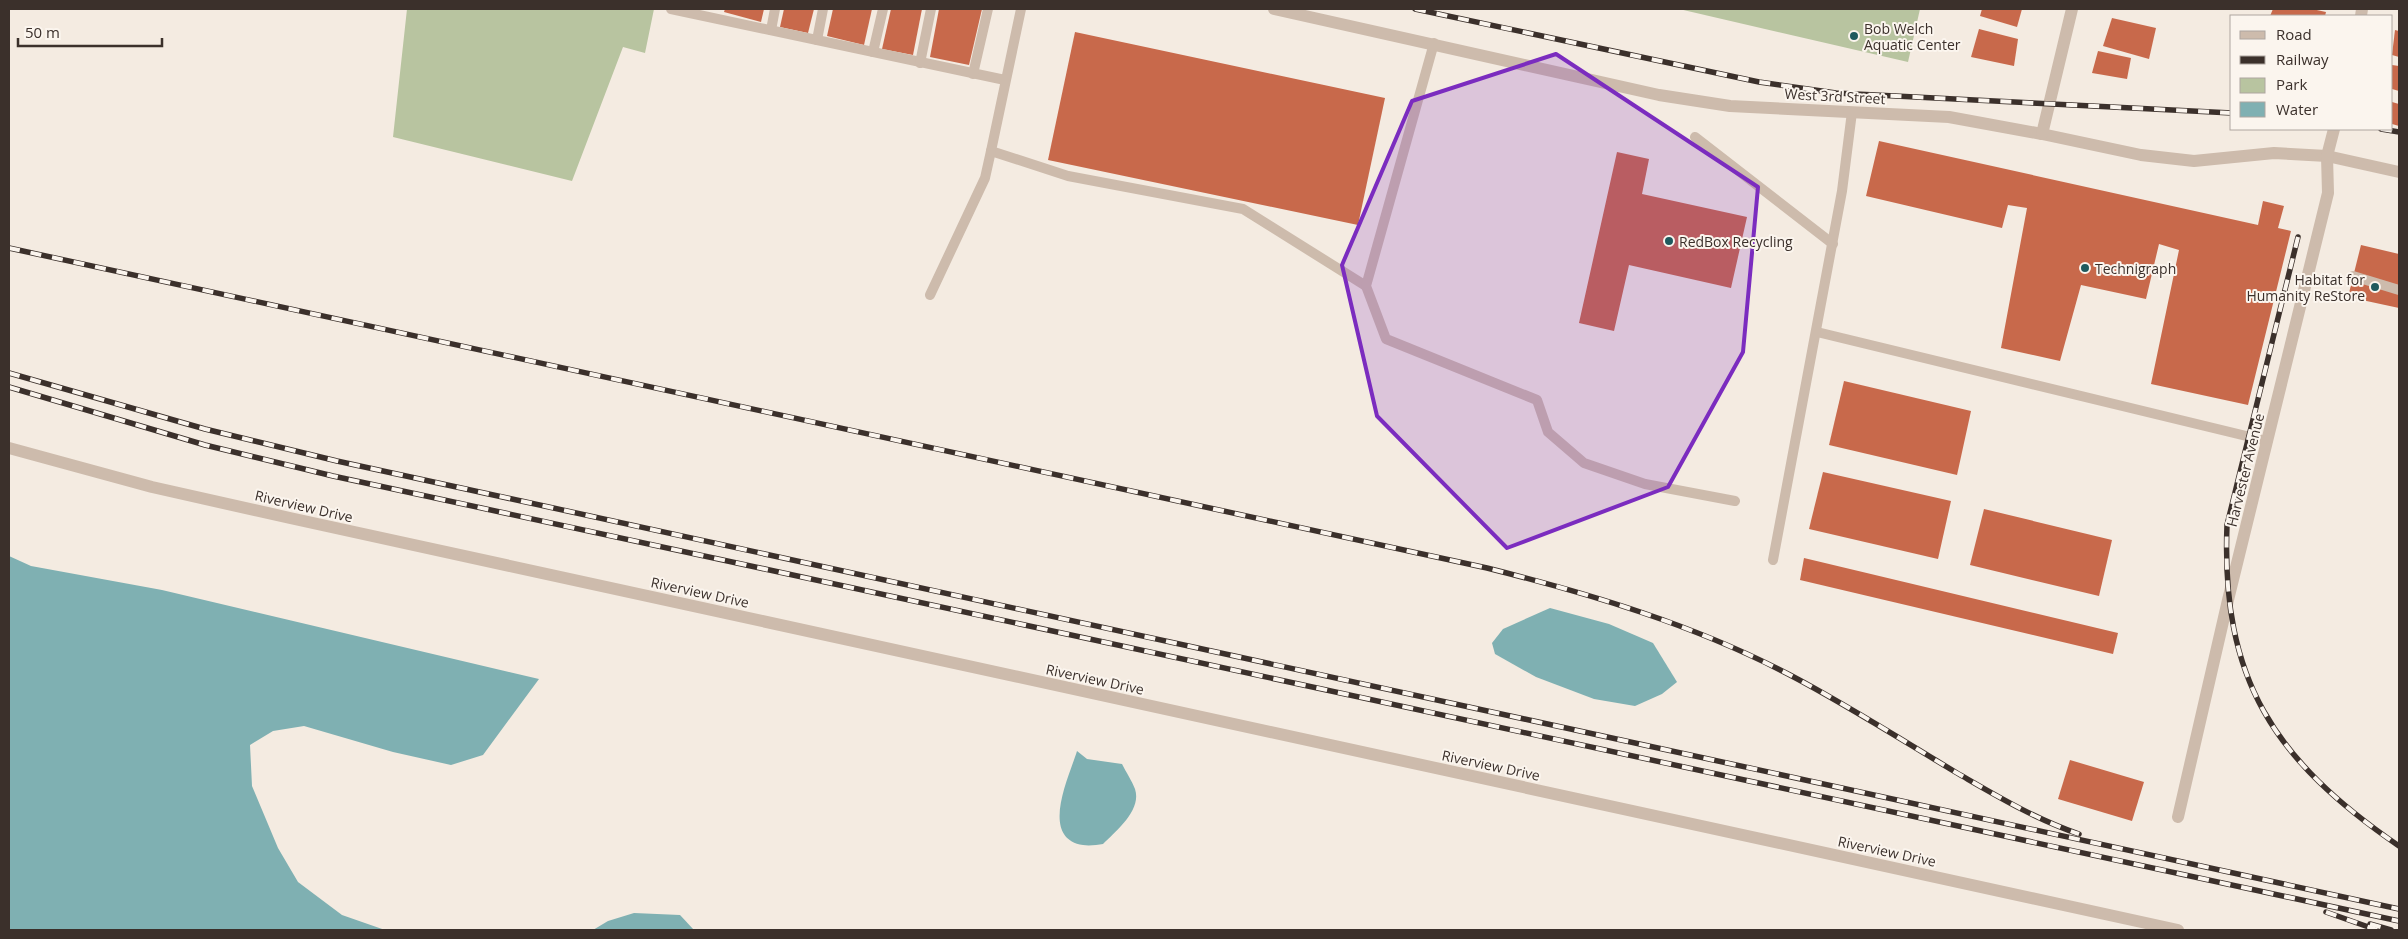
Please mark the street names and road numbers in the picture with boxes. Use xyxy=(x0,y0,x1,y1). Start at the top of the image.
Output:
street label: West 3rd Street xyxy=(1784,84,1886,108)
street label: Harvester Avenue xyxy=(2222,411,2268,529)
street label: Riverview Drive xyxy=(253,486,355,527)
street label: Riverview Drive xyxy=(649,572,751,612)
street label: Riverview Drive xyxy=(1044,659,1146,699)
street label: Riverview Drive xyxy=(1440,745,1542,785)
street label: Riverview Drive xyxy=(1836,831,1938,871)

